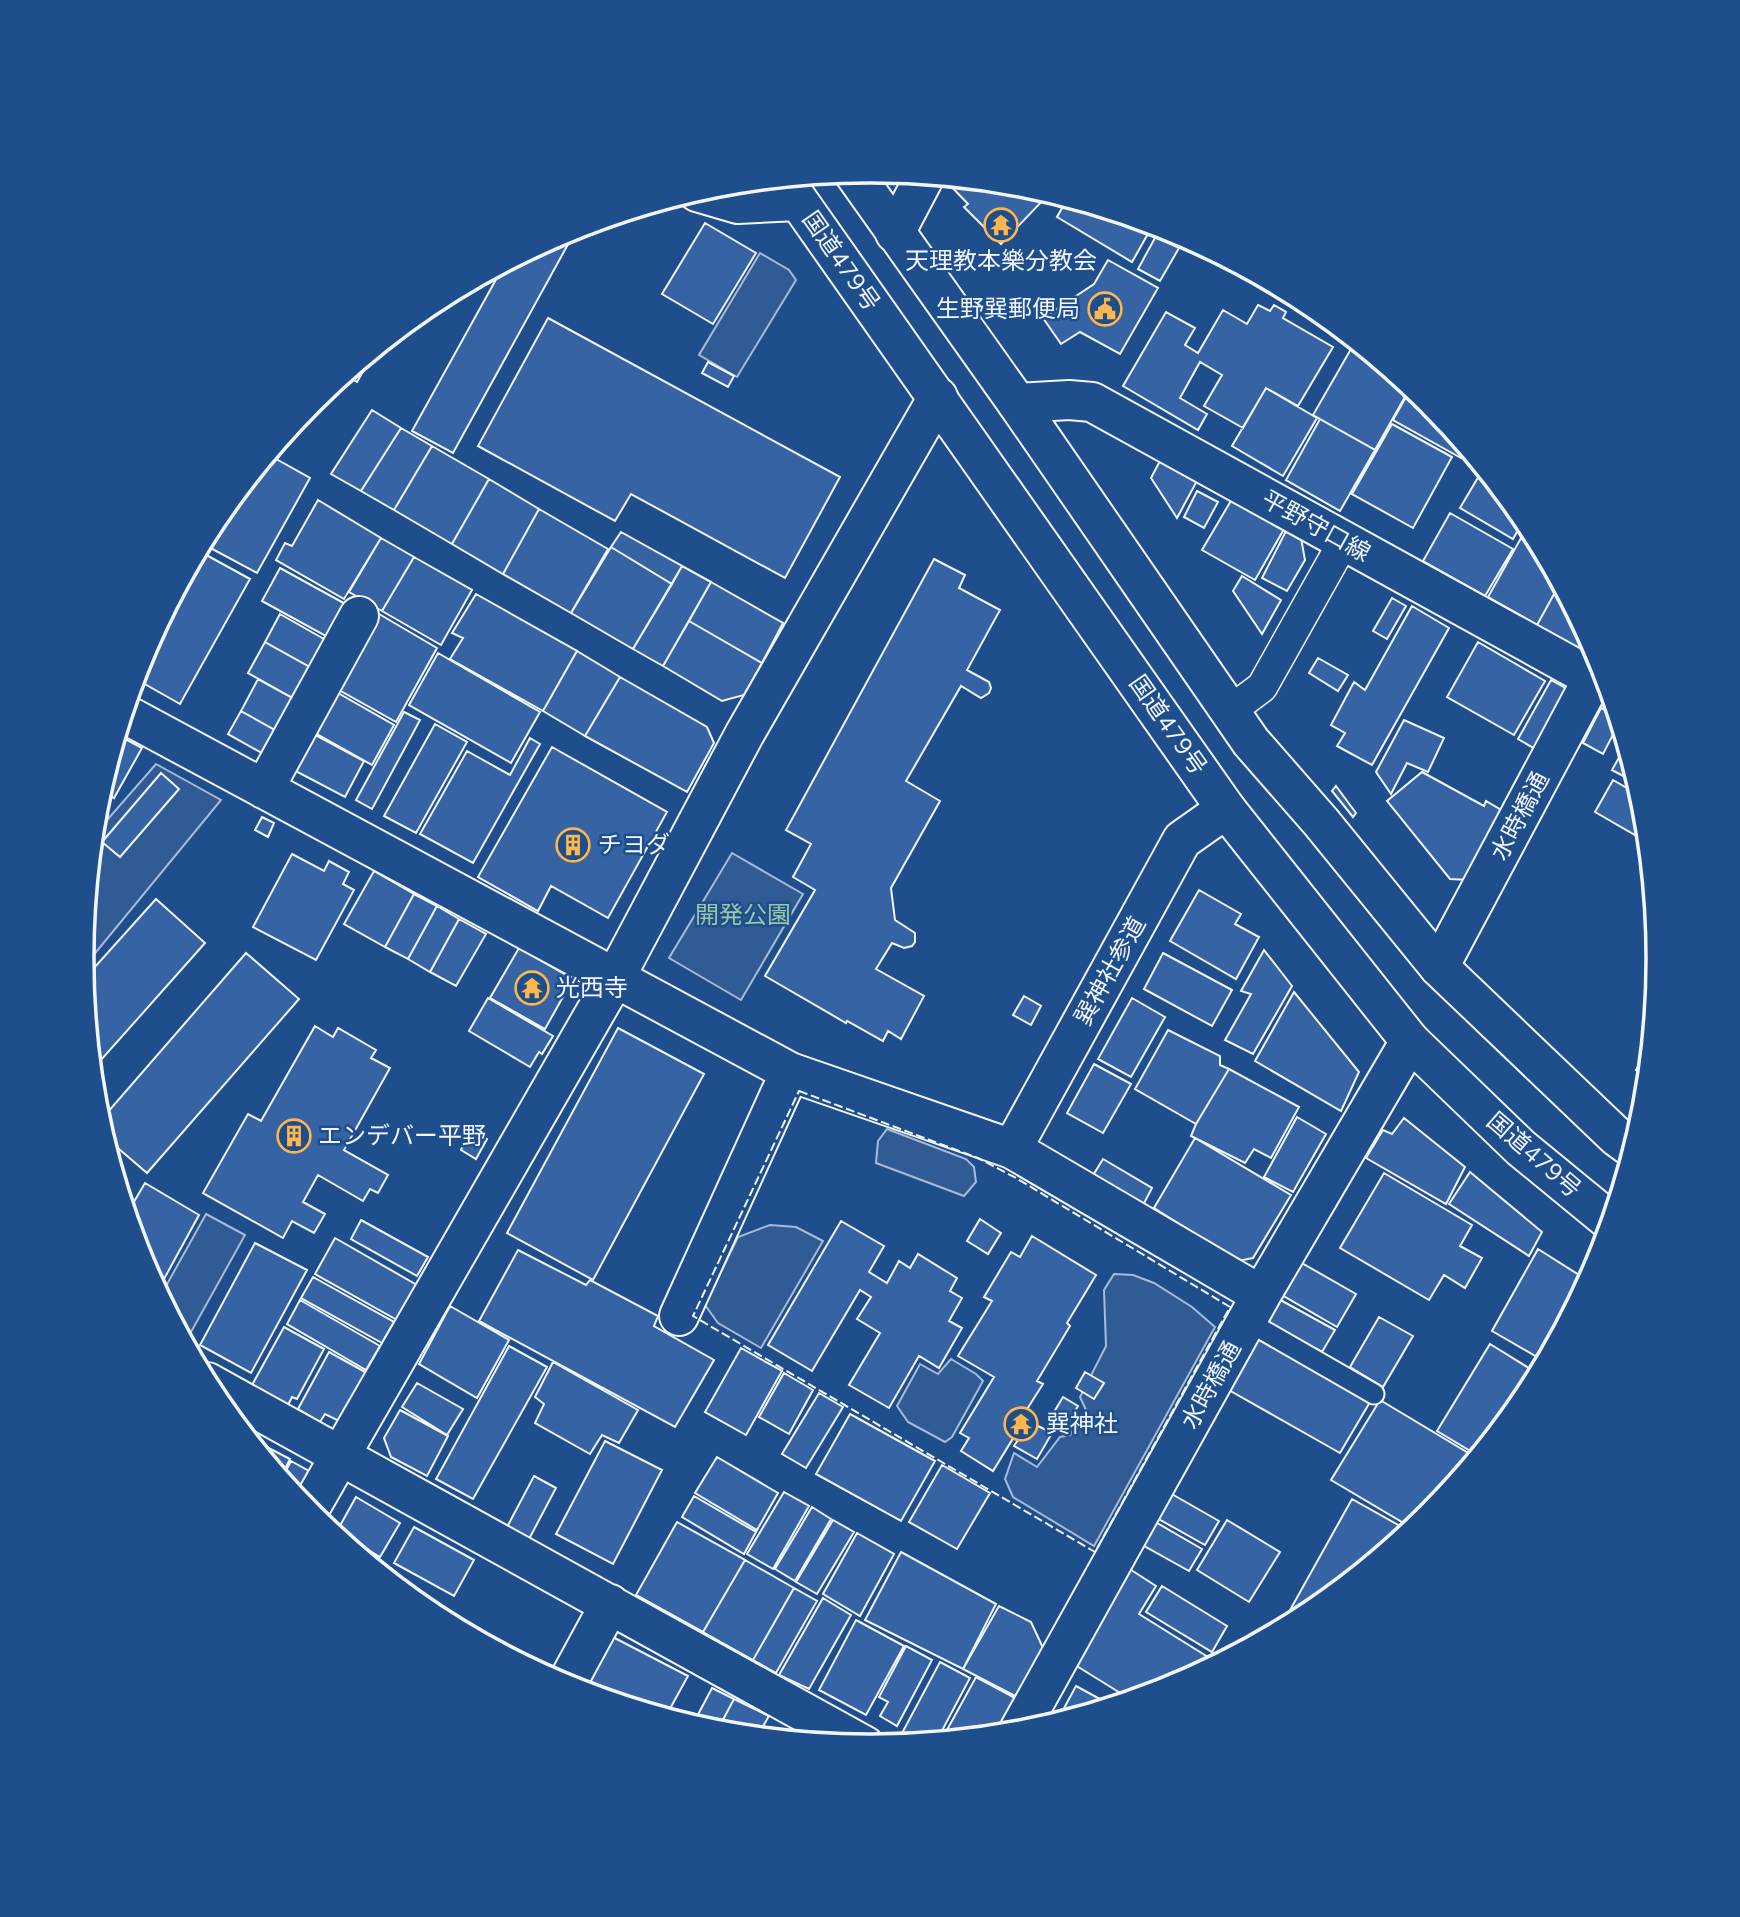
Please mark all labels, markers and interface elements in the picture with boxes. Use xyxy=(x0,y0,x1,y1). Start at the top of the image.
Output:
street label: 国道479号 xyxy=(795,205,887,317)
temple icon: 天理教本樂分教会 xyxy=(982,206,1020,244)
place label: 天理教本樂分教会 xyxy=(905,245,1097,277)
public building icon: 生野巽郵便局 xyxy=(1086,290,1124,328)
place label: 生野巽郵便局 xyxy=(936,293,1080,325)
street label: 平野守口線 xyxy=(1256,483,1376,569)
street label: 国道479号 xyxy=(1122,669,1214,781)
street label: 水時橋通 xyxy=(1483,766,1557,866)
building icon: チヨダ xyxy=(554,826,592,864)
place label: チヨダ xyxy=(598,829,670,861)
park label: 開発公園 xyxy=(695,899,791,931)
street label: 巽神社参道 xyxy=(1067,911,1153,1031)
temple icon: 光西寺 xyxy=(513,969,551,1007)
place label: 光西寺 xyxy=(556,972,628,1004)
street label: 国道479号 xyxy=(1480,1105,1588,1205)
building icon: エンデバー平野 xyxy=(275,1117,313,1155)
place label: エンデバー平野 xyxy=(318,1120,486,1152)
street label: 水時橋通 xyxy=(1174,1335,1248,1435)
temple icon: 巽神社 xyxy=(1002,1405,1040,1443)
place label: 巽神社 xyxy=(1046,1408,1118,1440)

